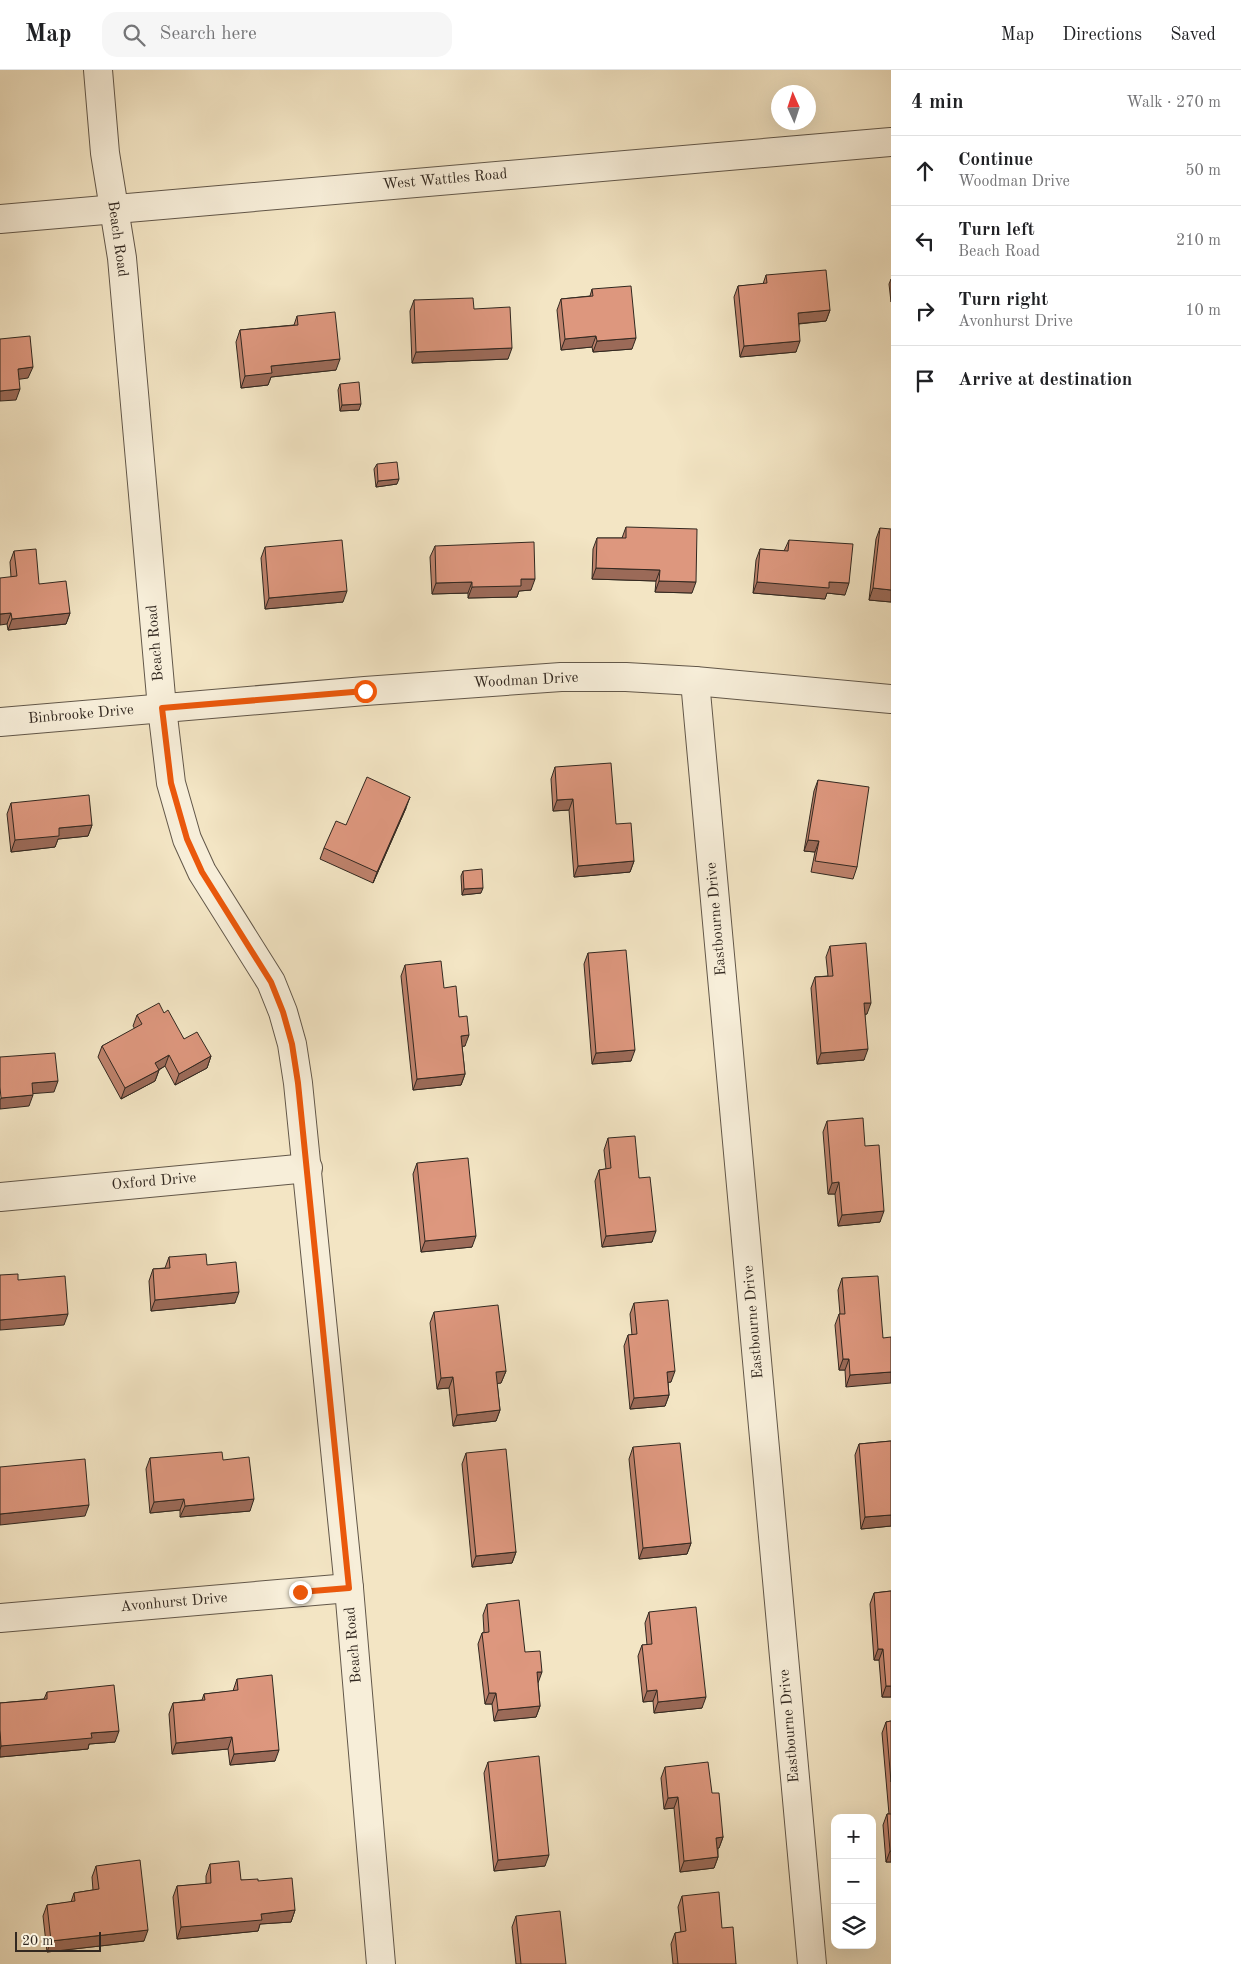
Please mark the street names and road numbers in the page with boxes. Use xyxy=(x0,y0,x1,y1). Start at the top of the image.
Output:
street label: West Wattles Road xyxy=(382,167,508,193)
street label: Beach Road xyxy=(104,200,130,278)
street label: Beach Road xyxy=(145,604,167,682)
street label: Woodman Drive xyxy=(473,671,579,691)
street label: Binbrooke Drive xyxy=(27,703,135,727)
street label: Eastbourne Drive xyxy=(705,861,729,976)
street label: Oxford Drive xyxy=(111,1171,197,1193)
street label: Eastbourne Drive xyxy=(742,1264,766,1379)
street label: Avonhurst Drive xyxy=(120,1591,228,1615)
street label: Beach Road xyxy=(343,1606,365,1684)
street label: Eastbourne Drive xyxy=(778,1668,802,1783)

